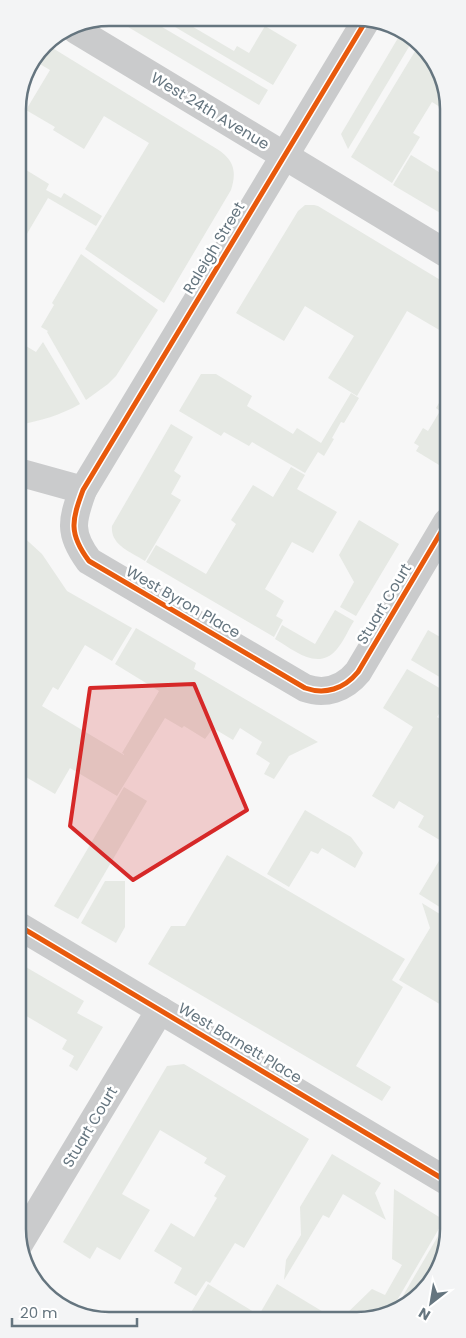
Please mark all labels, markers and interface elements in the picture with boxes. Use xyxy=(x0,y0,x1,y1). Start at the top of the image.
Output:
street label: West 24th Avenue xyxy=(147,67,273,154)
street label: Raleigh Street xyxy=(178,198,249,298)
street label: Stuart Court xyxy=(351,559,416,648)
street label: West Byron Place xyxy=(122,560,244,643)
street label: West Barnett Place xyxy=(174,997,306,1088)
street label: Stuart Court xyxy=(57,1082,122,1171)
north arrow xyxy=(406,1278,456,1328)
scale bar xyxy=(12,1296,138,1328)
text: 20 m xyxy=(20,1302,58,1323)
text: N xyxy=(415,1303,434,1325)

